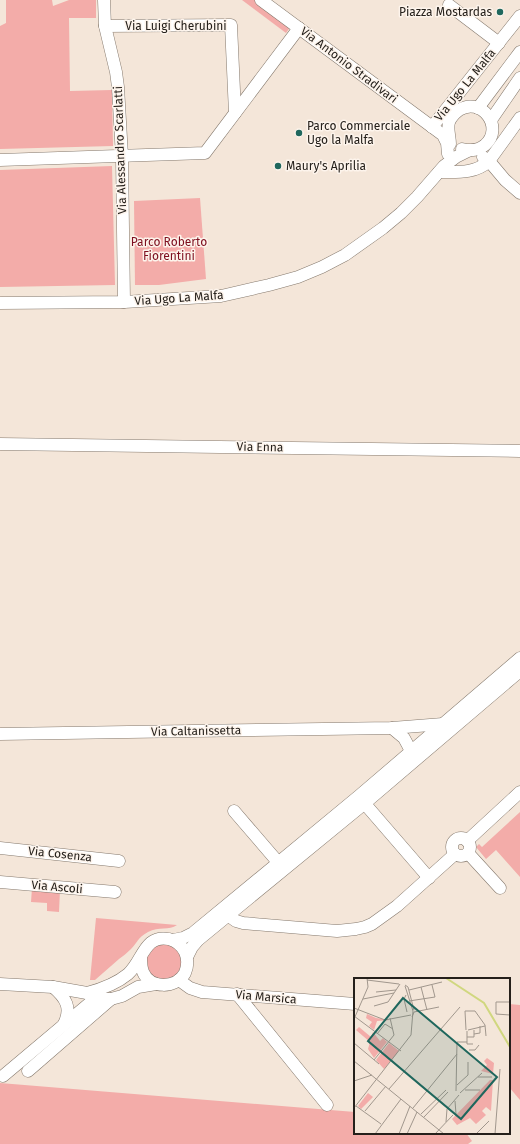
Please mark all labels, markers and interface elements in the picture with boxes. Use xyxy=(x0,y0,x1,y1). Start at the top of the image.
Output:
place label: Piazza Mostardas xyxy=(399,5,492,19)
marker: Piazza Mostardas xyxy=(495,7,505,17)
street label: Via Luigi Cherubini xyxy=(125,19,227,33)
street label: Via Antonio Stradivari xyxy=(298,24,400,106)
street label: Via Ugo La Malfa xyxy=(432,46,498,124)
street label: Via Alessandro Scarlatti xyxy=(111,86,129,214)
place label: Parco Commerciale Ugo la Malfa xyxy=(307,119,410,147)
marker: Parco Commerciale Ugo la Malfa xyxy=(294,128,304,138)
place label: Maury's Aprilia xyxy=(286,159,366,173)
marker: Maury's Aprilia xyxy=(273,161,283,171)
park label: Parco Roberto Fiorentini xyxy=(131,235,207,263)
street label: Via Ugo La Malfa xyxy=(134,288,224,308)
street label: Via Enna xyxy=(237,440,283,454)
street label: Via Caltanissetta xyxy=(151,723,241,739)
street label: Via Cosenza xyxy=(27,844,93,864)
street label: Via Ascoli xyxy=(31,878,83,896)
inset map xyxy=(354,978,510,1134)
street label: Via Marsica xyxy=(235,987,297,1007)

